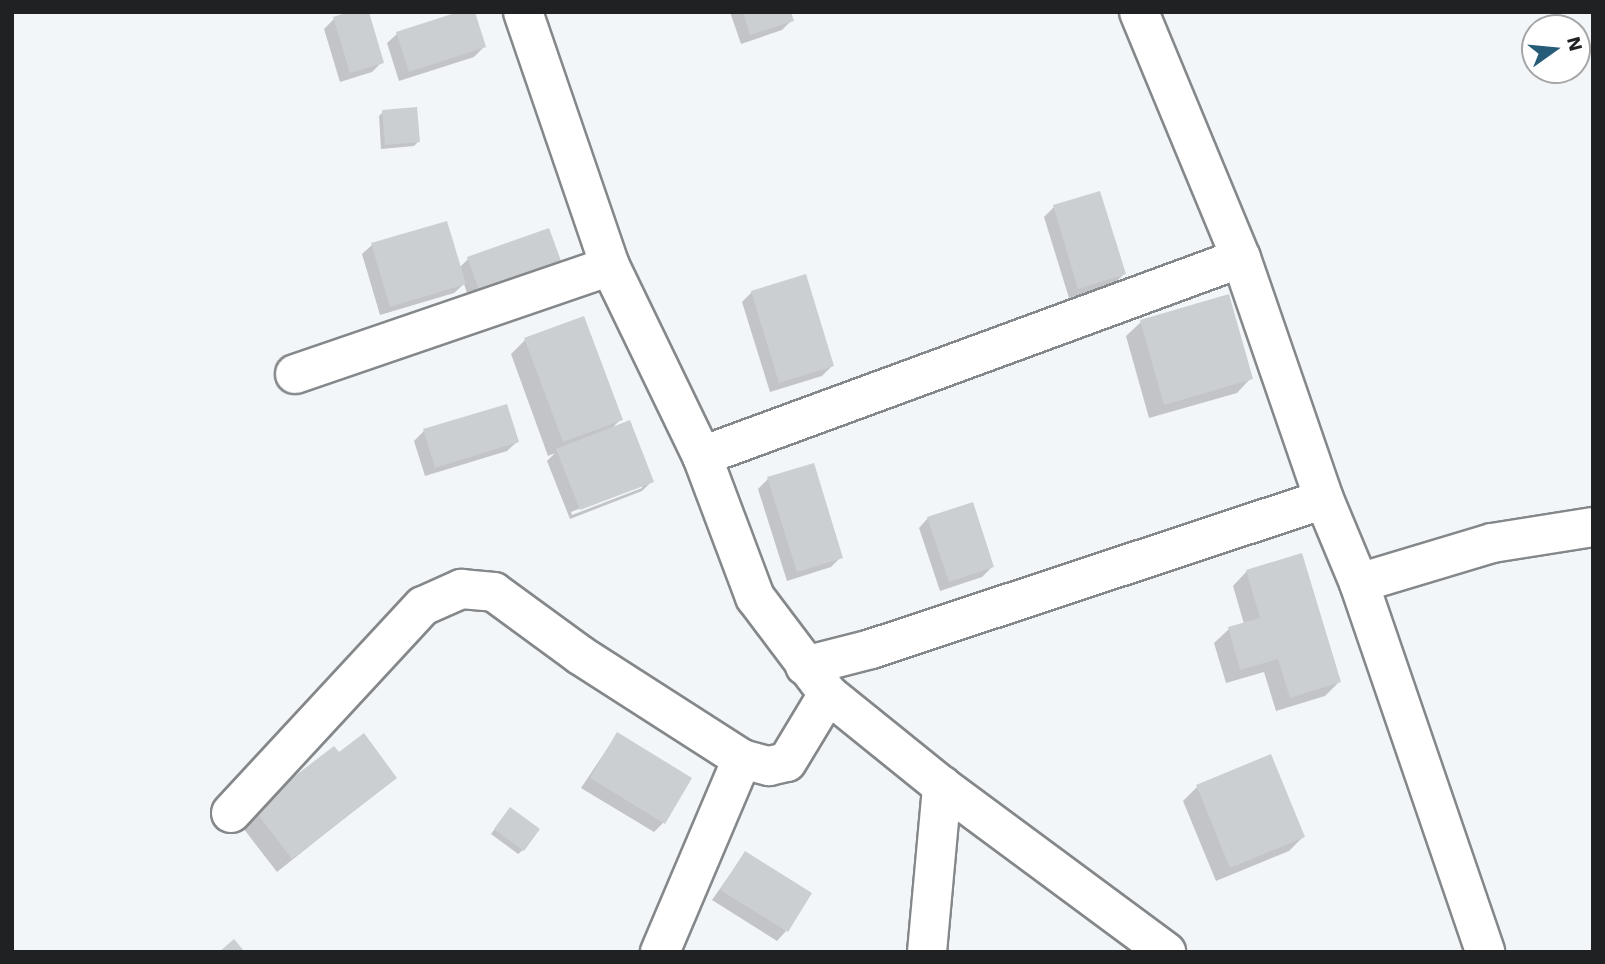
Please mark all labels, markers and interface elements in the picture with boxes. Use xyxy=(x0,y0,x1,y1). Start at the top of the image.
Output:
north arrow xyxy=(1521,14,1591,84)
text: N xyxy=(1562,34,1588,54)

